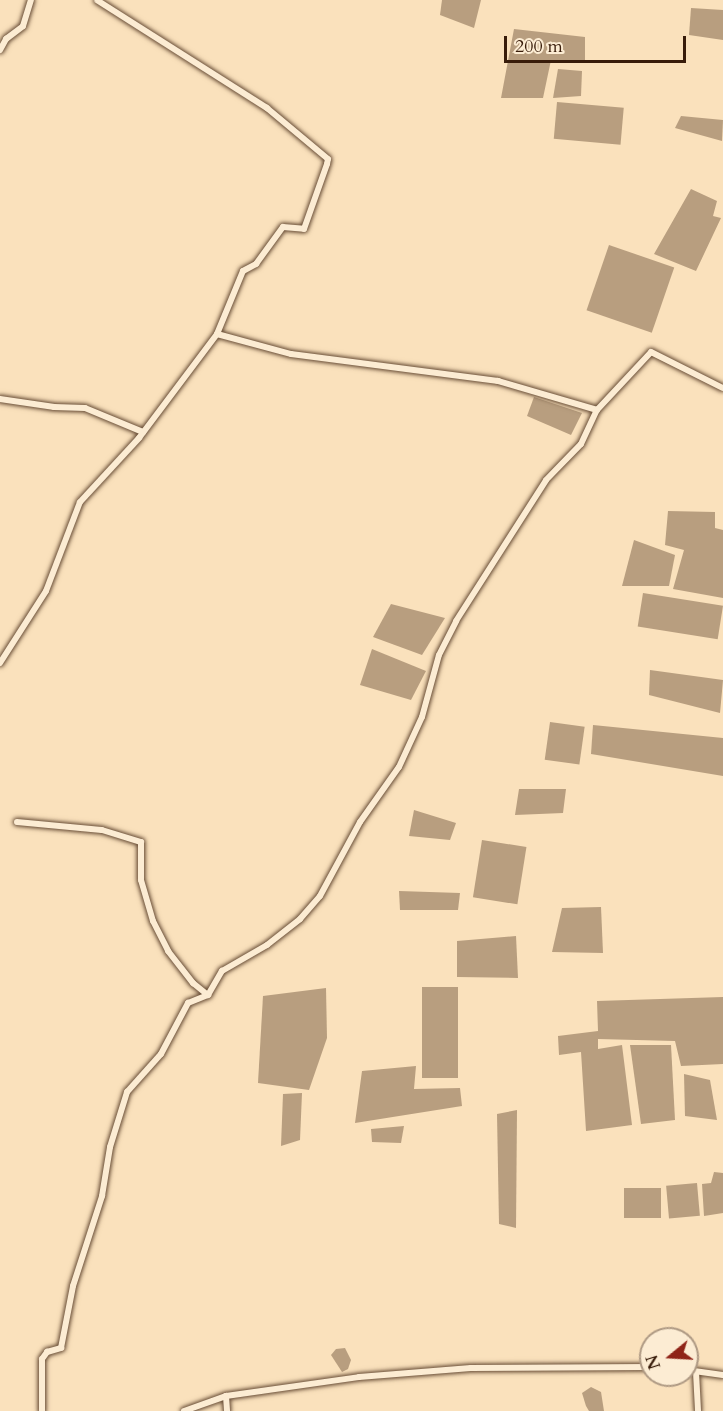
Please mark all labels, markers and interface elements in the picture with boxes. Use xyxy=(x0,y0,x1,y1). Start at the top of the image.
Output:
scale bar xyxy=(507,24,688,62)
text: 200 m xyxy=(515,34,563,59)
north arrow xyxy=(639,1327,699,1387)
text: N xyxy=(641,1352,666,1372)

